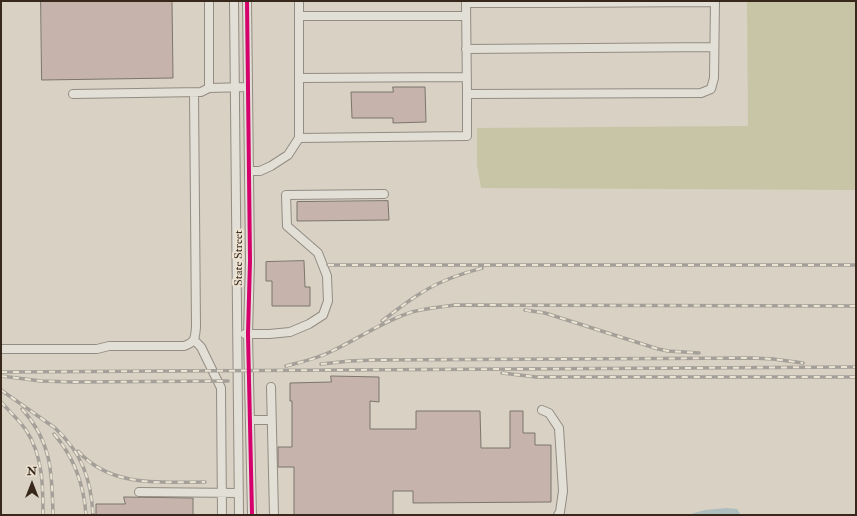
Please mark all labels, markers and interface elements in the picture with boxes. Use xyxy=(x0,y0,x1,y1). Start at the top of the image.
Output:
street label: State Street xyxy=(232,230,246,286)
north arrow xyxy=(12,464,52,504)
text: N xyxy=(27,465,37,478)

